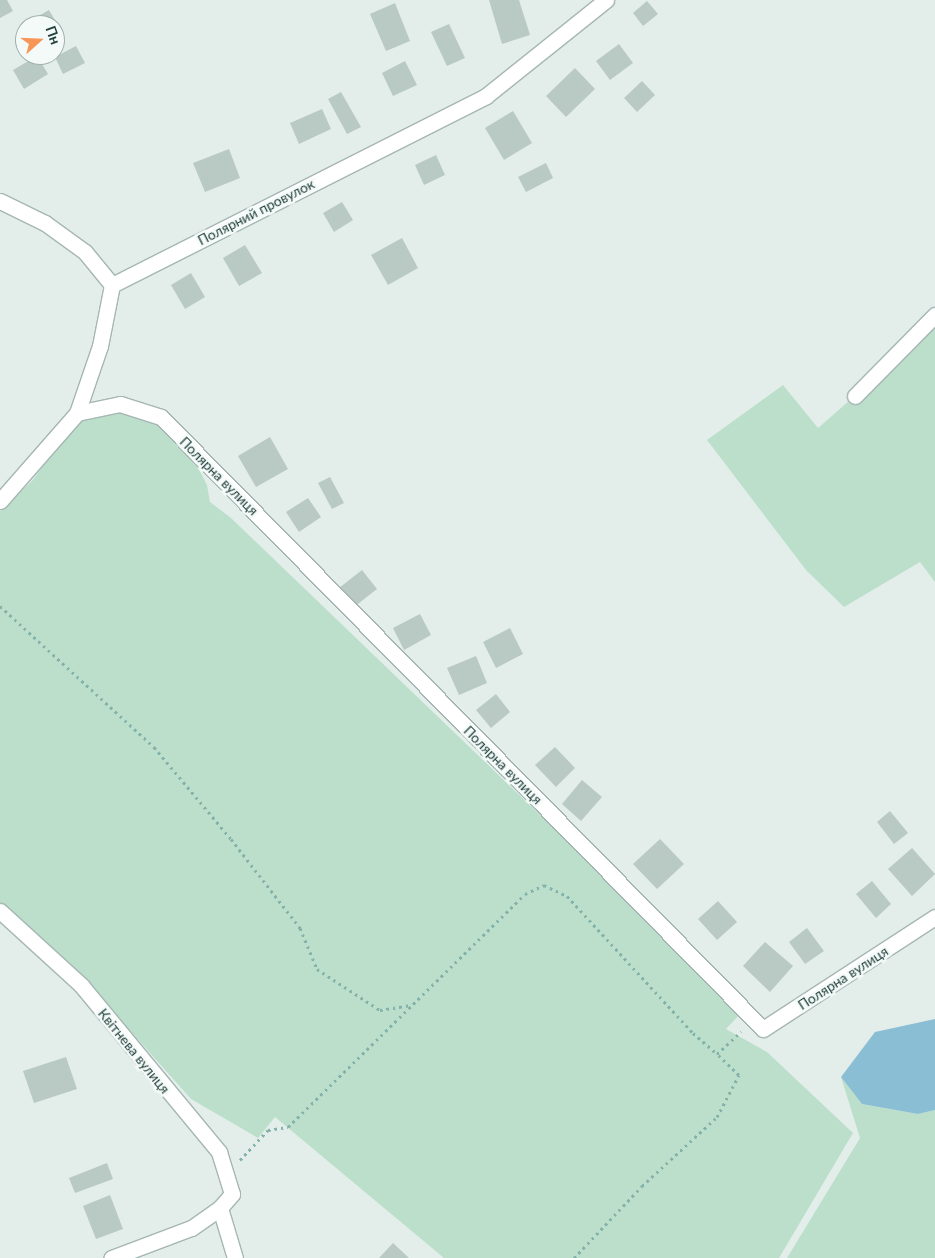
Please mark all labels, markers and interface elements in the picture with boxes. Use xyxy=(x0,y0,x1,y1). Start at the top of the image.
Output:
north arrow xyxy=(15,15,65,65)
text: Пн xyxy=(43,24,65,47)
street label: Полярний провулок xyxy=(195,175,317,249)
street label: Полярна вулиця xyxy=(176,433,262,519)
street label: Полярна вулиця xyxy=(460,722,546,808)
street label: Полярна вулиця xyxy=(795,943,891,1013)
street label: Квітнева вулиця xyxy=(95,1005,173,1097)

